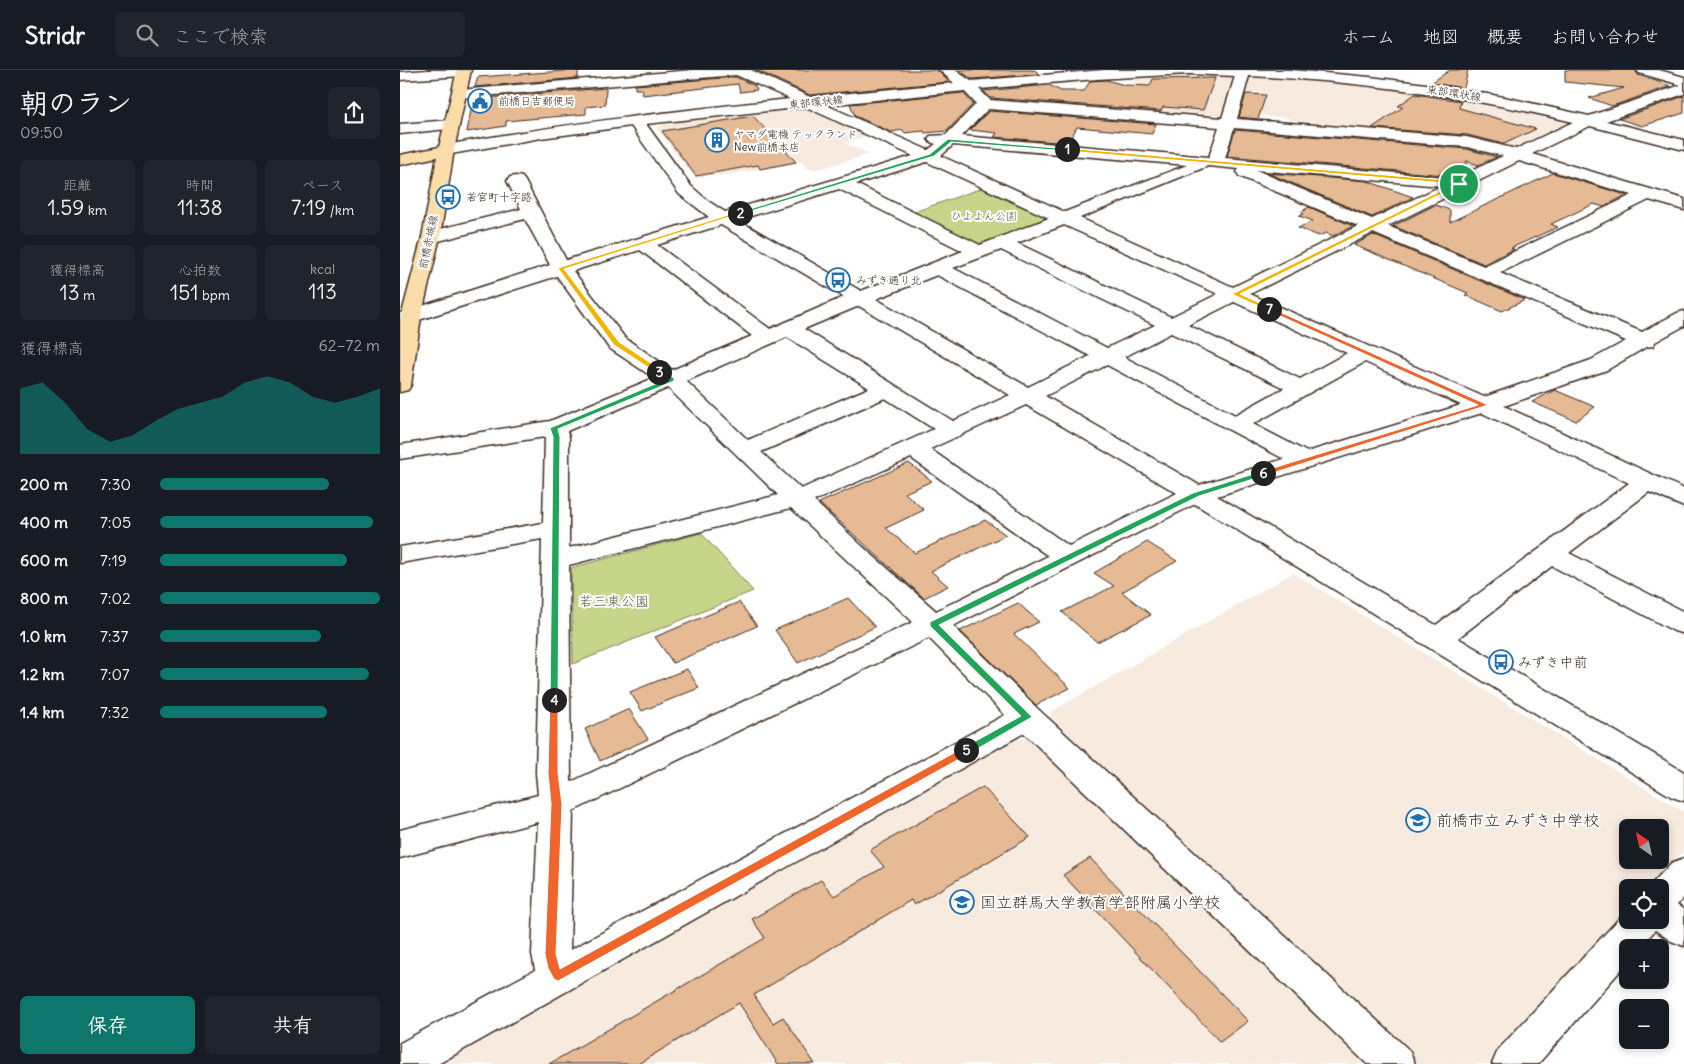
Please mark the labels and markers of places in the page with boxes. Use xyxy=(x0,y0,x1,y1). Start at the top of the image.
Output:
public building icon: 前橋日吉郵便局 xyxy=(467,88,493,114)
place label: 前橋日吉郵便局 xyxy=(498,94,575,108)
building icon: ヤマダ電機 テックランド New前橋本店 xyxy=(704,127,730,153)
place label: ヤマダ電機 テックランド New前橋本店 xyxy=(734,127,858,154)
pin: 1 xyxy=(1054,136,1080,162)
pin xyxy=(1438,163,1480,205)
bus stop icon: 若宮町十字路 xyxy=(435,184,461,210)
place label: 若宮町十字路 xyxy=(466,190,532,204)
pin: 2 xyxy=(728,200,752,226)
bus stop icon: みずき通り北 xyxy=(825,267,851,293)
place label: みずき通り北 xyxy=(856,273,922,287)
pin: 7 xyxy=(1256,296,1282,322)
pin: 3 xyxy=(646,360,672,384)
pin: 6 xyxy=(1250,460,1276,486)
bus stop icon: みずき中前 xyxy=(1488,649,1514,675)
place label: みずき中前 xyxy=(1518,653,1587,671)
pin: 4 xyxy=(542,688,566,712)
pin: 5 xyxy=(954,738,978,762)
school or university icon: 前橋市立 みずき中学校 xyxy=(1405,807,1431,833)
place label: 前橋市立 みずき中学校 xyxy=(1436,810,1599,830)
school or university icon: 国立群馬大学教育学部附属小学校 xyxy=(949,889,975,915)
place label: 国立群馬大学教育学部附属小学校 xyxy=(980,892,1220,912)

